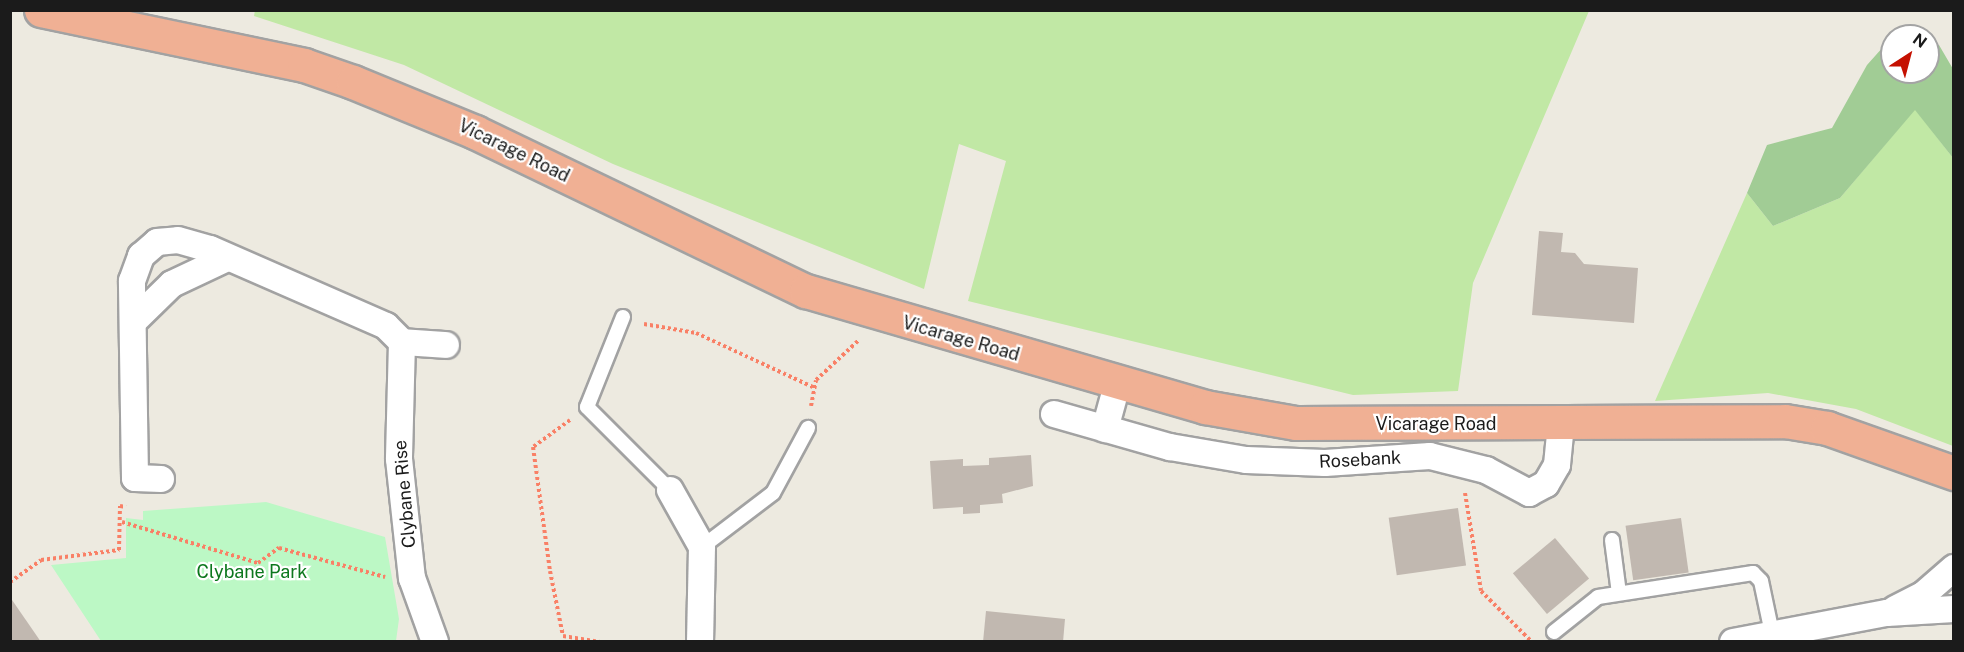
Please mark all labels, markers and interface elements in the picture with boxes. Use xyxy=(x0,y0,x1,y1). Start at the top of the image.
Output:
north arrow xyxy=(1880,24,1940,84)
text: N xyxy=(1909,29,1930,52)
street label: Vicarage Road xyxy=(455,115,573,187)
street label: Vicarage Road xyxy=(900,312,1022,366)
street label: Vicarage Road xyxy=(1376,413,1496,435)
street label: Clybane Rise xyxy=(390,439,420,549)
street label: Rosebank xyxy=(1318,447,1402,473)
park label: Clybane Park xyxy=(196,561,308,583)

